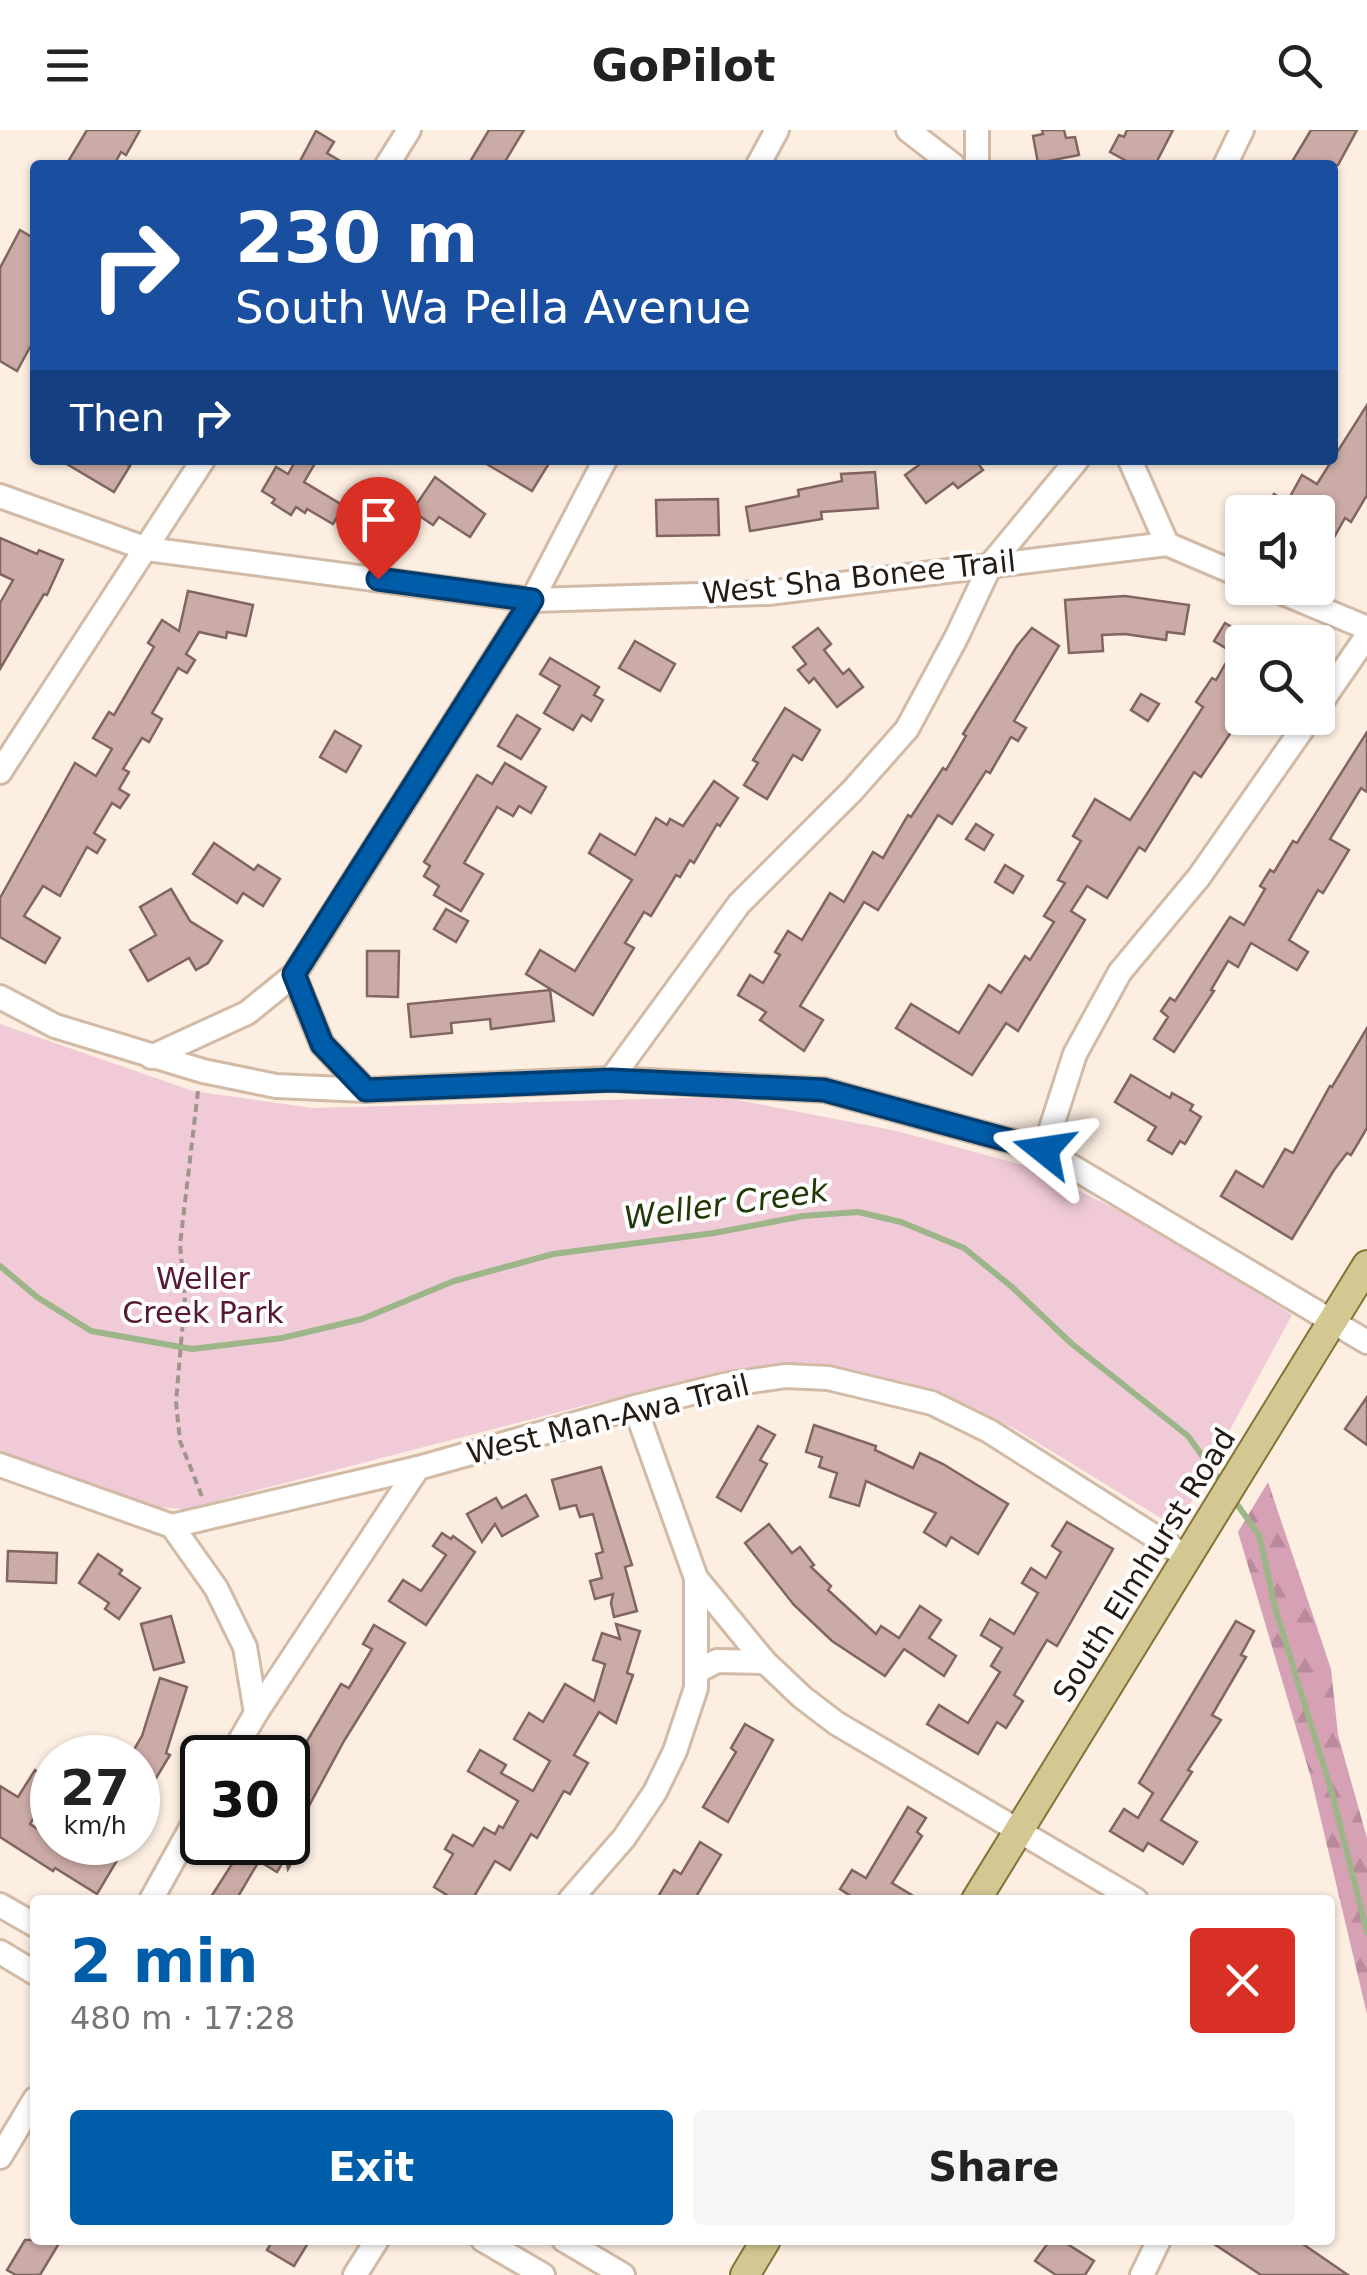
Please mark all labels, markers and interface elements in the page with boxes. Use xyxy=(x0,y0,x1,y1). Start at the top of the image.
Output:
icon: menu xyxy=(40,38,95,93)
icon: search xyxy=(1272,38,1327,93)
text: GoPilot xyxy=(591,39,776,92)
text: 230 m xyxy=(235,197,478,279)
icon: right xyxy=(70,200,200,330)
text: South Wa Pella Avenue xyxy=(235,281,751,334)
icon: right xyxy=(185,390,240,445)
text: Then xyxy=(70,396,165,440)
pin xyxy=(336,477,421,580)
icon: arrive xyxy=(351,492,406,547)
map controls xyxy=(1225,495,1335,735)
button: sound xyxy=(1225,495,1335,605)
street label: West Sha Bonee Trail xyxy=(701,543,1017,611)
button: search xyxy=(1225,625,1335,735)
position arrow xyxy=(992,1098,1096,1202)
water label: Weller Creek xyxy=(622,1171,832,1237)
park label: Weller Creek Park xyxy=(122,1261,284,1330)
street label: West Man-Awa Trail xyxy=(463,1367,753,1471)
street label: South Elmhurst Road xyxy=(1045,1422,1243,1708)
speed limit sign: 30 xyxy=(180,1735,310,1865)
text: 27 xyxy=(60,1759,130,1817)
text: km/h xyxy=(63,1811,127,1840)
text: 2 min xyxy=(70,1926,258,1996)
button: close xyxy=(1190,1928,1295,2033)
text: 480 m · 17:28 xyxy=(70,1999,295,2037)
button: Exit xyxy=(70,2110,673,2225)
button: Share xyxy=(693,2110,1295,2225)

